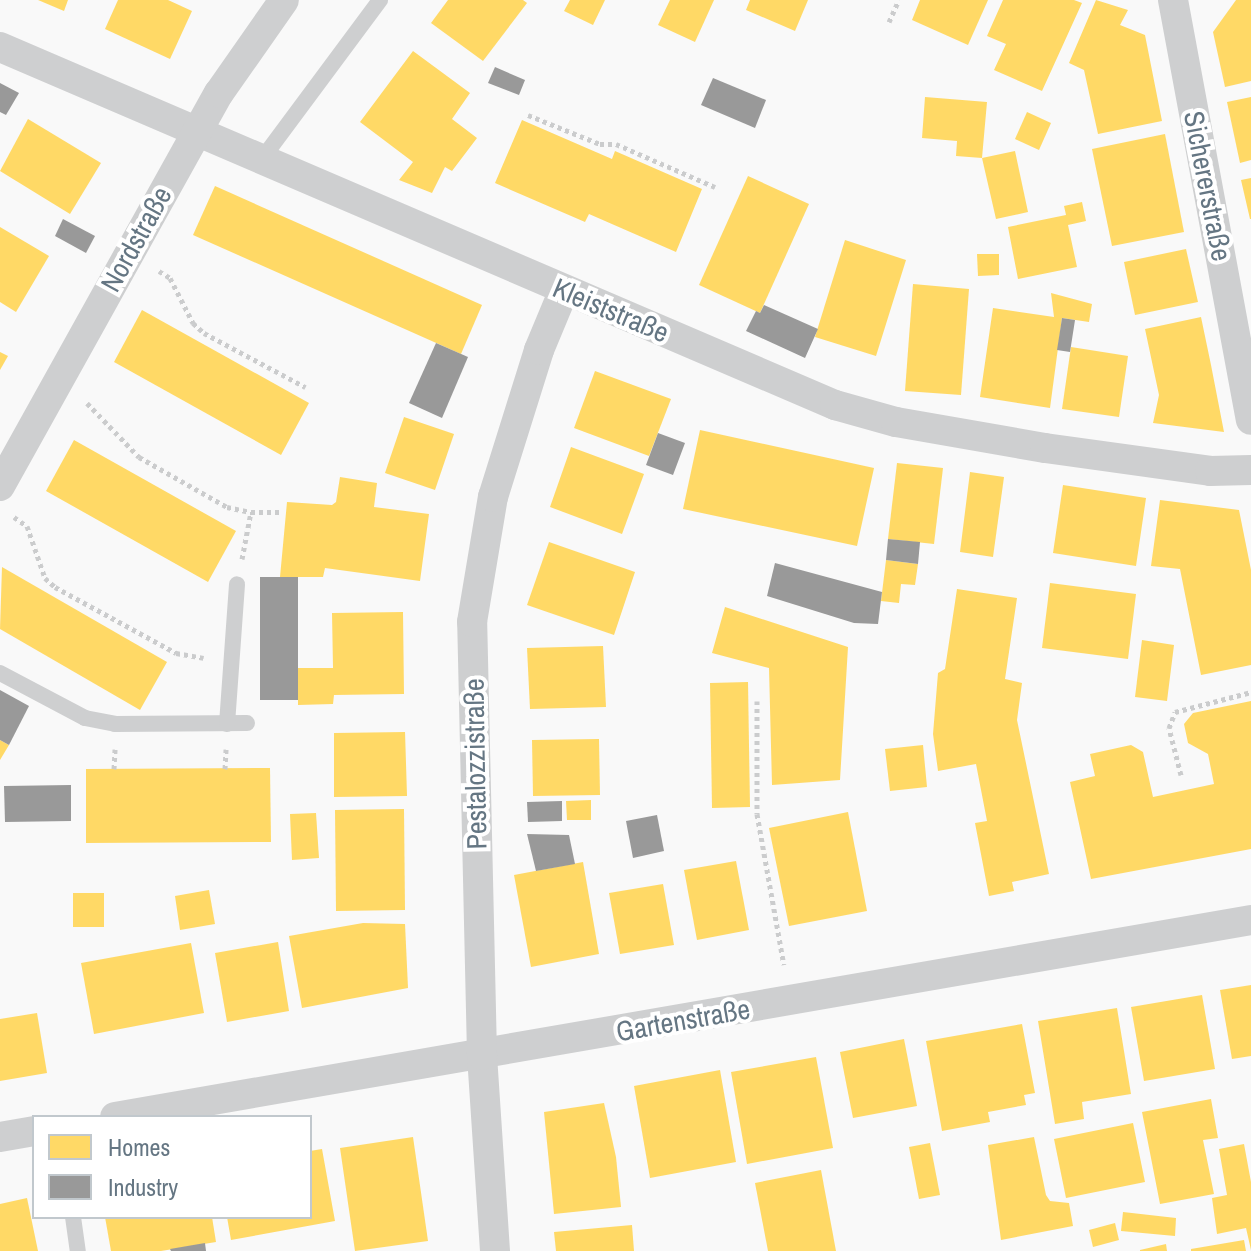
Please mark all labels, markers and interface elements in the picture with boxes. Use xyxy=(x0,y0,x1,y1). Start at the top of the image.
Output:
street label: Sichererstraße xyxy=(1177,108,1239,264)
street label: Nordstraße xyxy=(93,181,179,297)
street label: Kleiststraße xyxy=(548,271,674,349)
street label: Pestalozzistraße xyxy=(457,678,493,850)
street label: Gartenstraße xyxy=(613,992,753,1048)
legend xyxy=(32,1115,312,1219)
text: Homes xyxy=(108,1131,170,1163)
text: Industry xyxy=(108,1171,178,1203)

